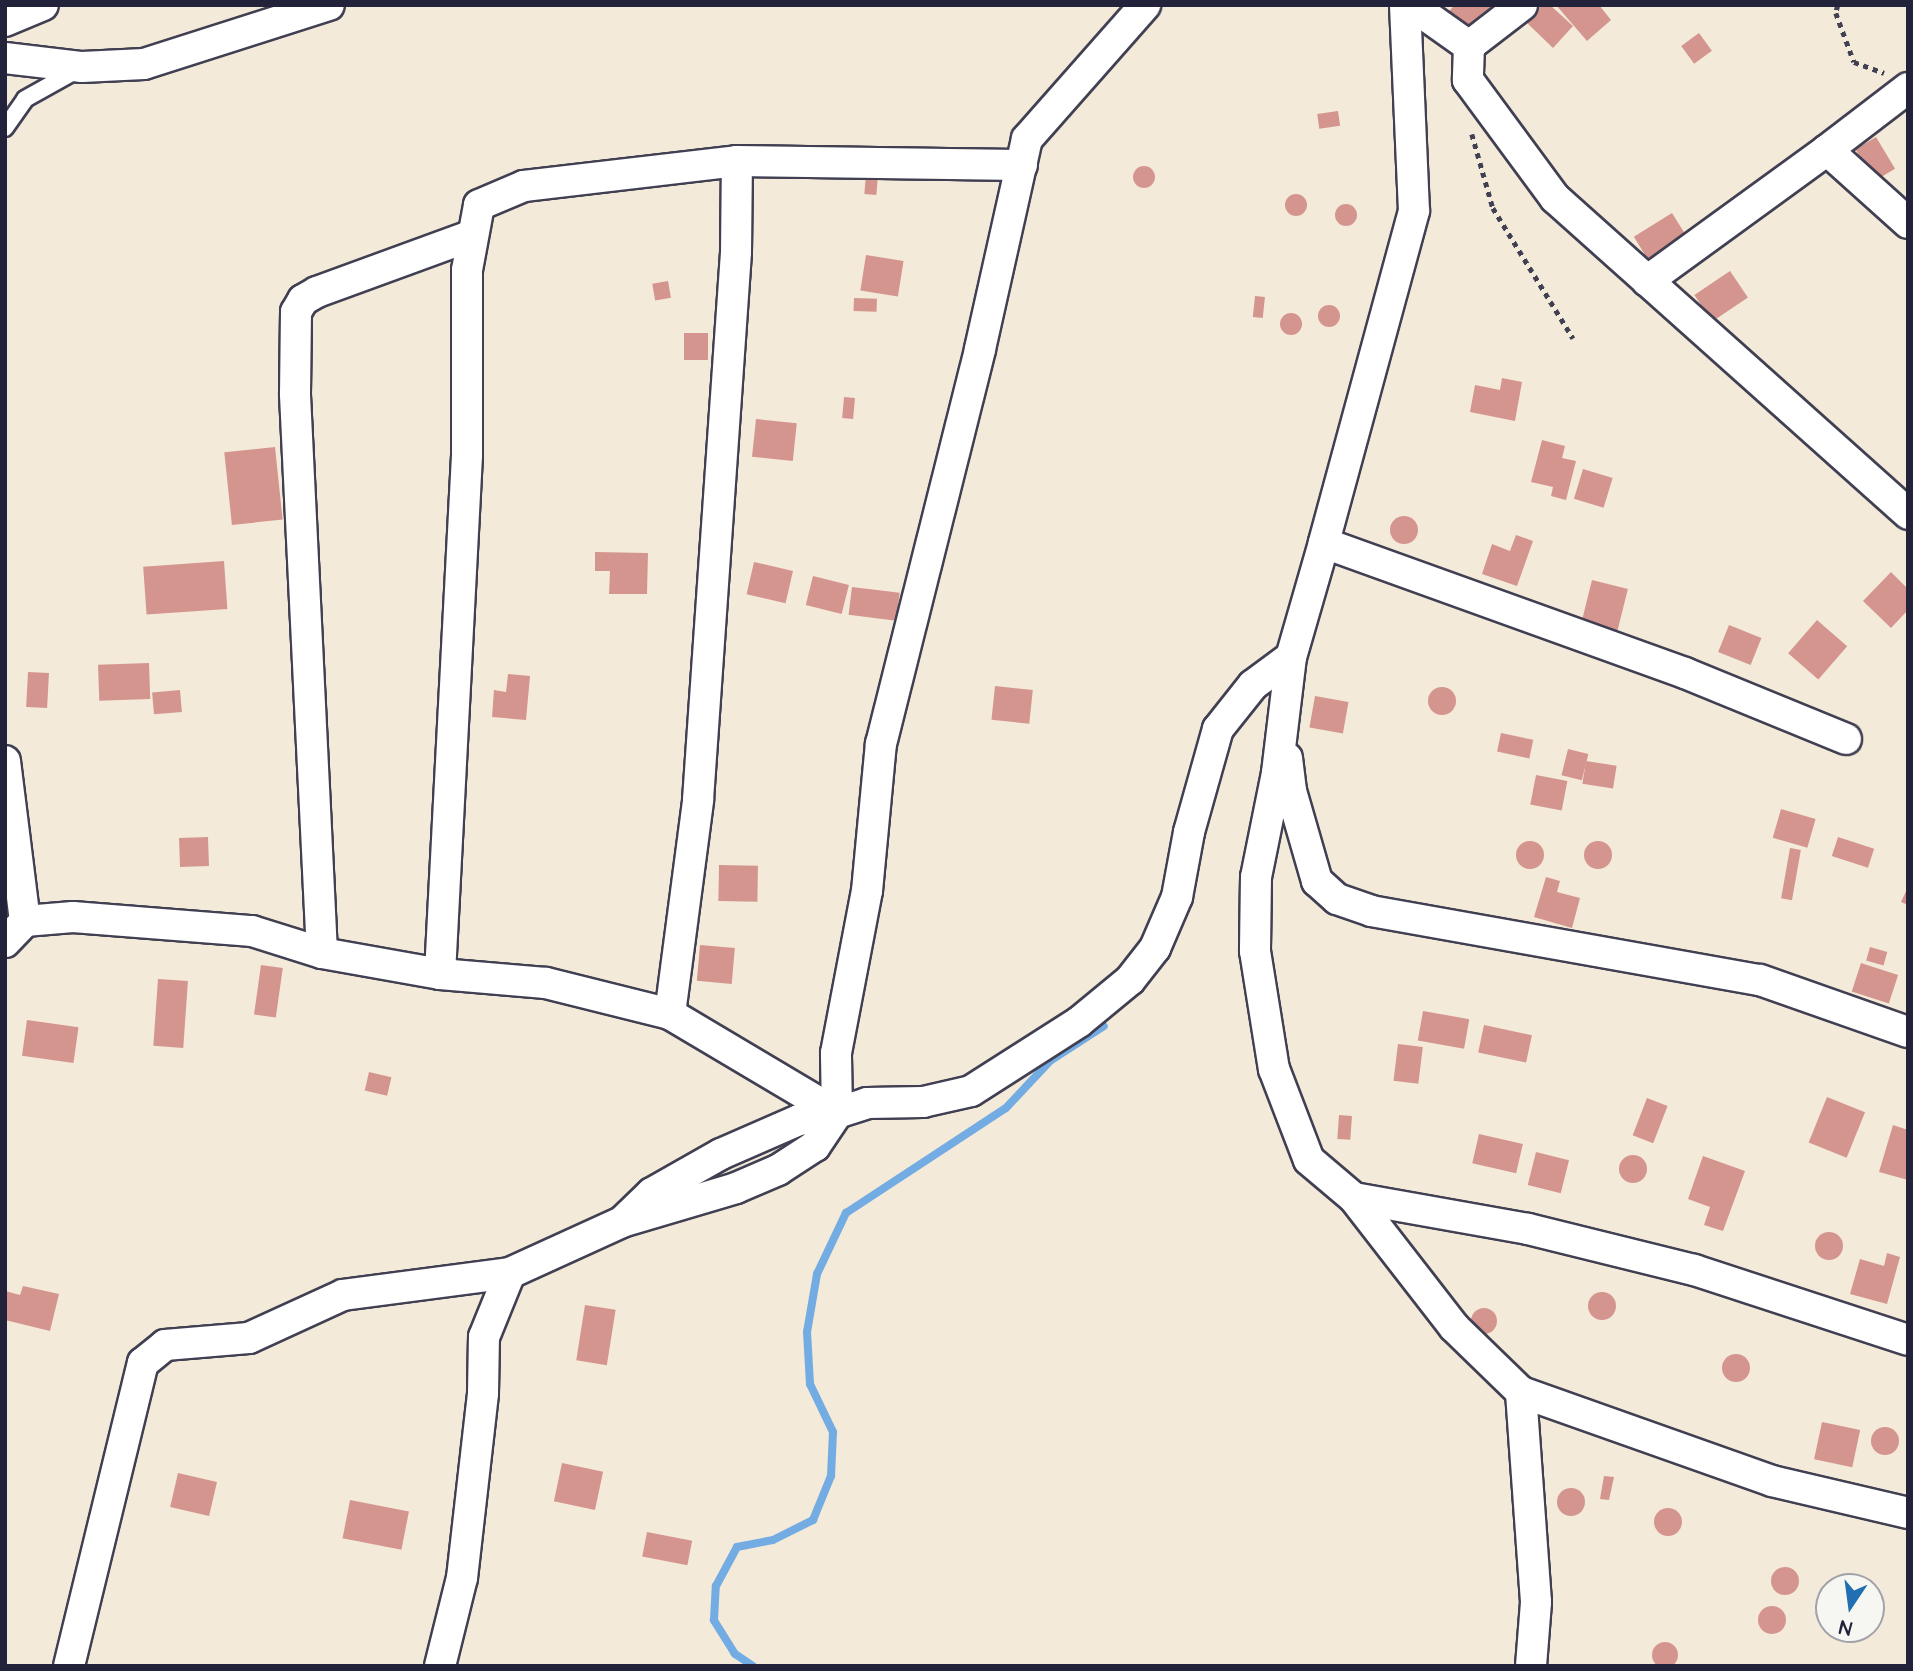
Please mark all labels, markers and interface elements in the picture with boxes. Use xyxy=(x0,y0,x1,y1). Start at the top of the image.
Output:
north arrow xyxy=(1815,1573,1885,1643)
text: N xyxy=(1837,1613,1854,1641)

